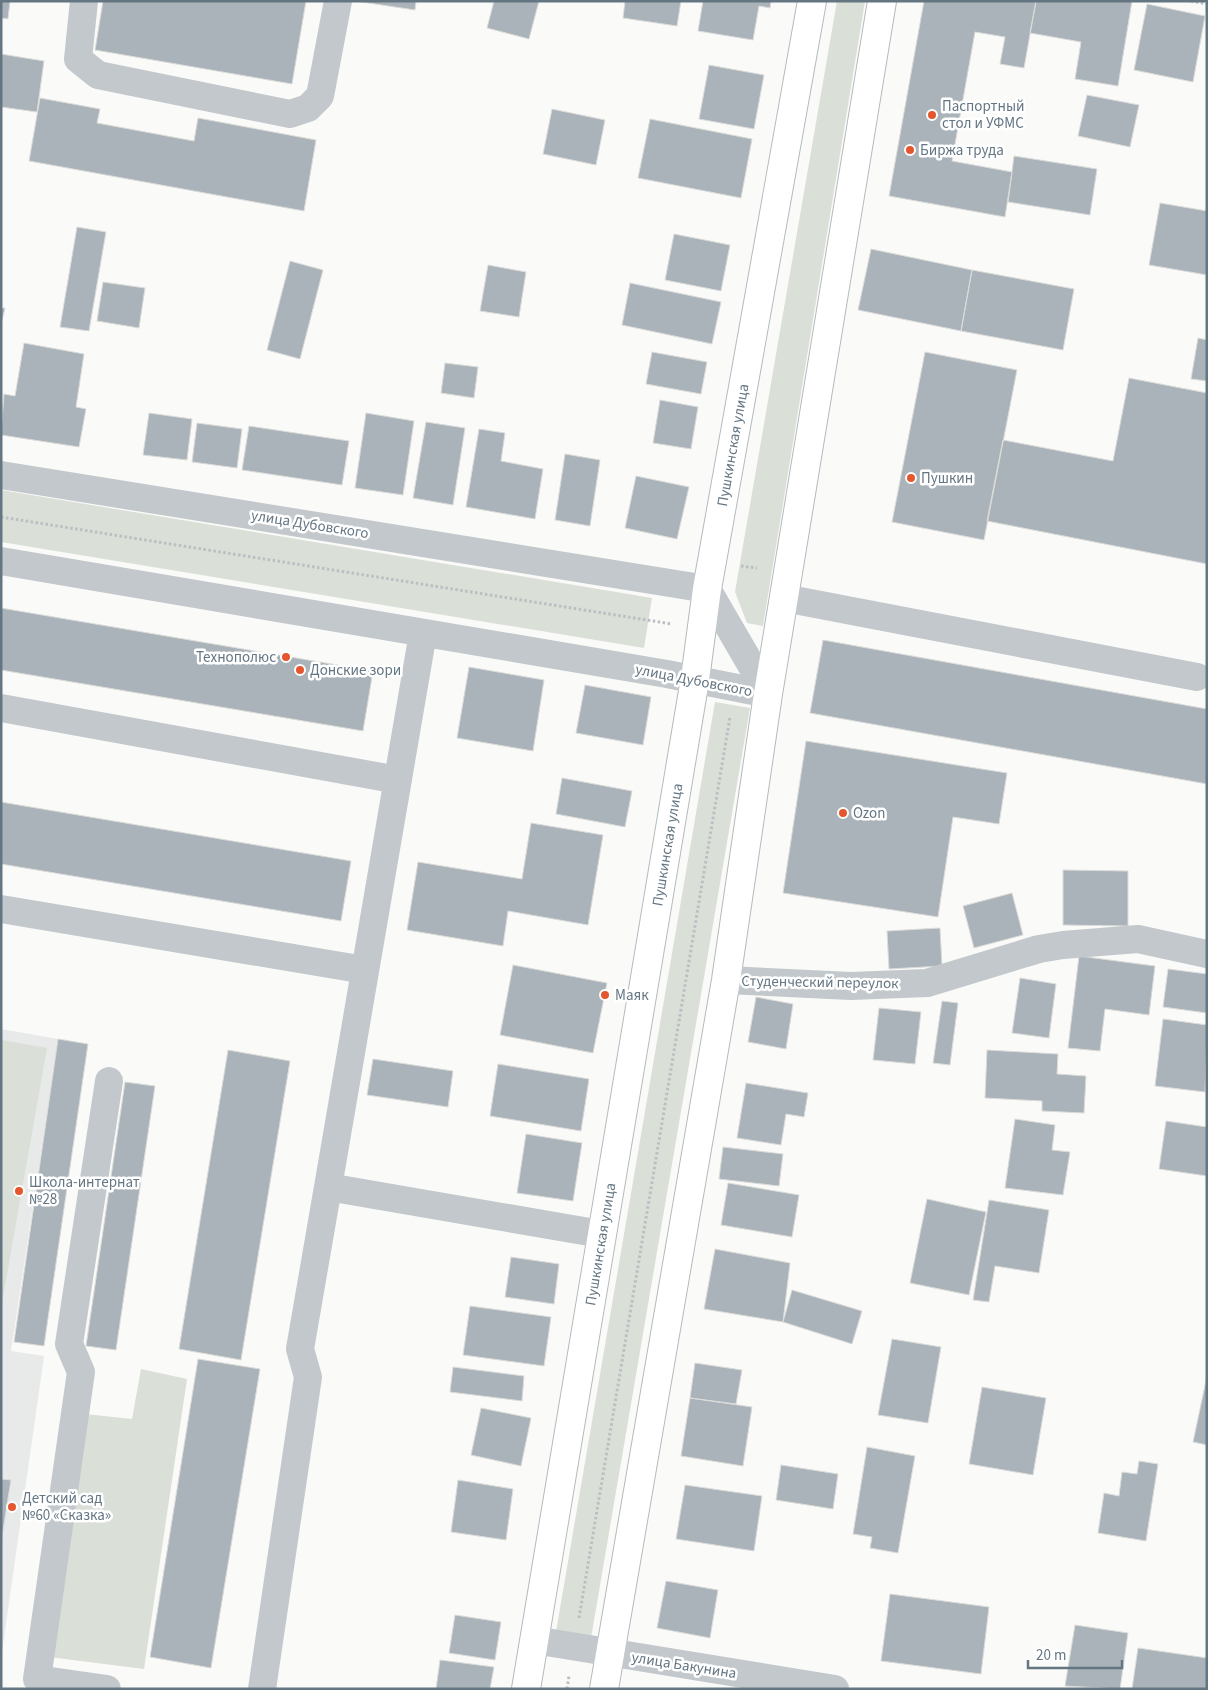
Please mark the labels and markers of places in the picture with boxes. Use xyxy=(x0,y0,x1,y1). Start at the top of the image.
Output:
place label: Паспортный стол и УФМС xyxy=(942,96,1024,134)
marker: Паспортный стол и УФМС xyxy=(926,109,938,121)
place label: Биржа труда xyxy=(920,140,1004,161)
marker: Биржа труда xyxy=(904,144,916,156)
place label: Пушкин xyxy=(921,468,973,489)
marker: Пушкин xyxy=(905,472,917,484)
place label: Технополюс xyxy=(196,647,276,668)
marker: Технополюс xyxy=(280,651,292,663)
place label: Донские зори xyxy=(310,660,401,681)
marker: Донские зори xyxy=(294,664,306,676)
place label: Ozon xyxy=(853,803,885,824)
marker: Ozon xyxy=(837,807,849,819)
place label: Маяк xyxy=(615,985,649,1006)
marker: Маяк xyxy=(599,989,611,1001)
place label: Школа-интернат №28 xyxy=(29,1172,140,1210)
marker: Школа-интернат №28 xyxy=(13,1185,25,1197)
place label: Детский сад №60 «Сказка» xyxy=(22,1488,111,1526)
marker: Детский сад №60 «Сказка» xyxy=(6,1501,18,1513)

